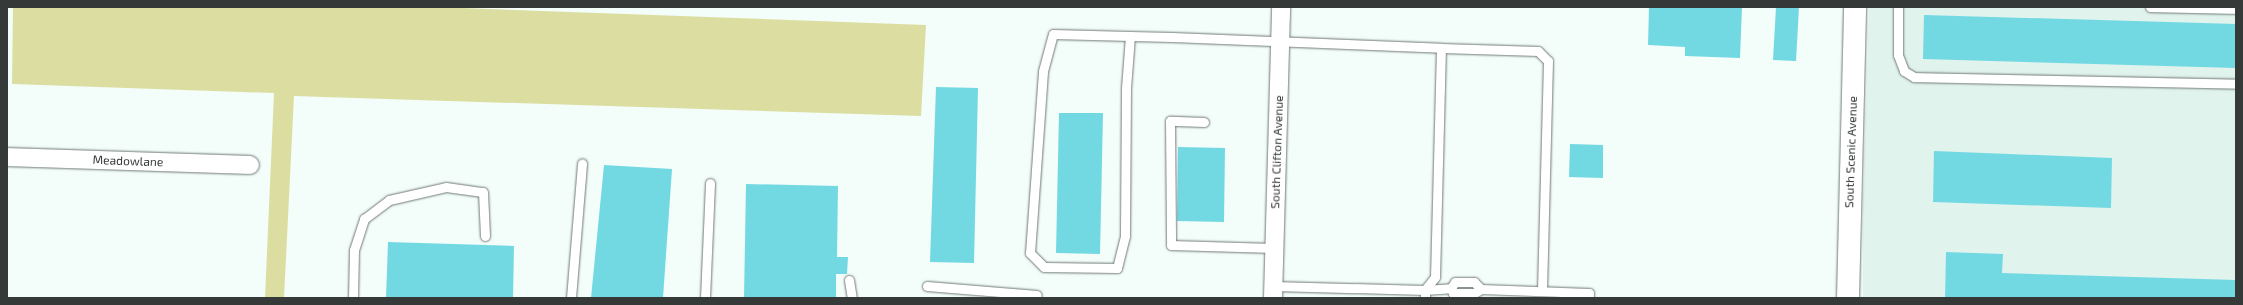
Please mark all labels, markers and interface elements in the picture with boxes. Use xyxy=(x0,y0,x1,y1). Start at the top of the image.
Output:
street label: South Clifton Avenue xyxy=(1268,95,1286,209)
street label: South Scenic Avenue xyxy=(1842,96,1860,208)
street label: Meadowlane xyxy=(92,153,164,169)

